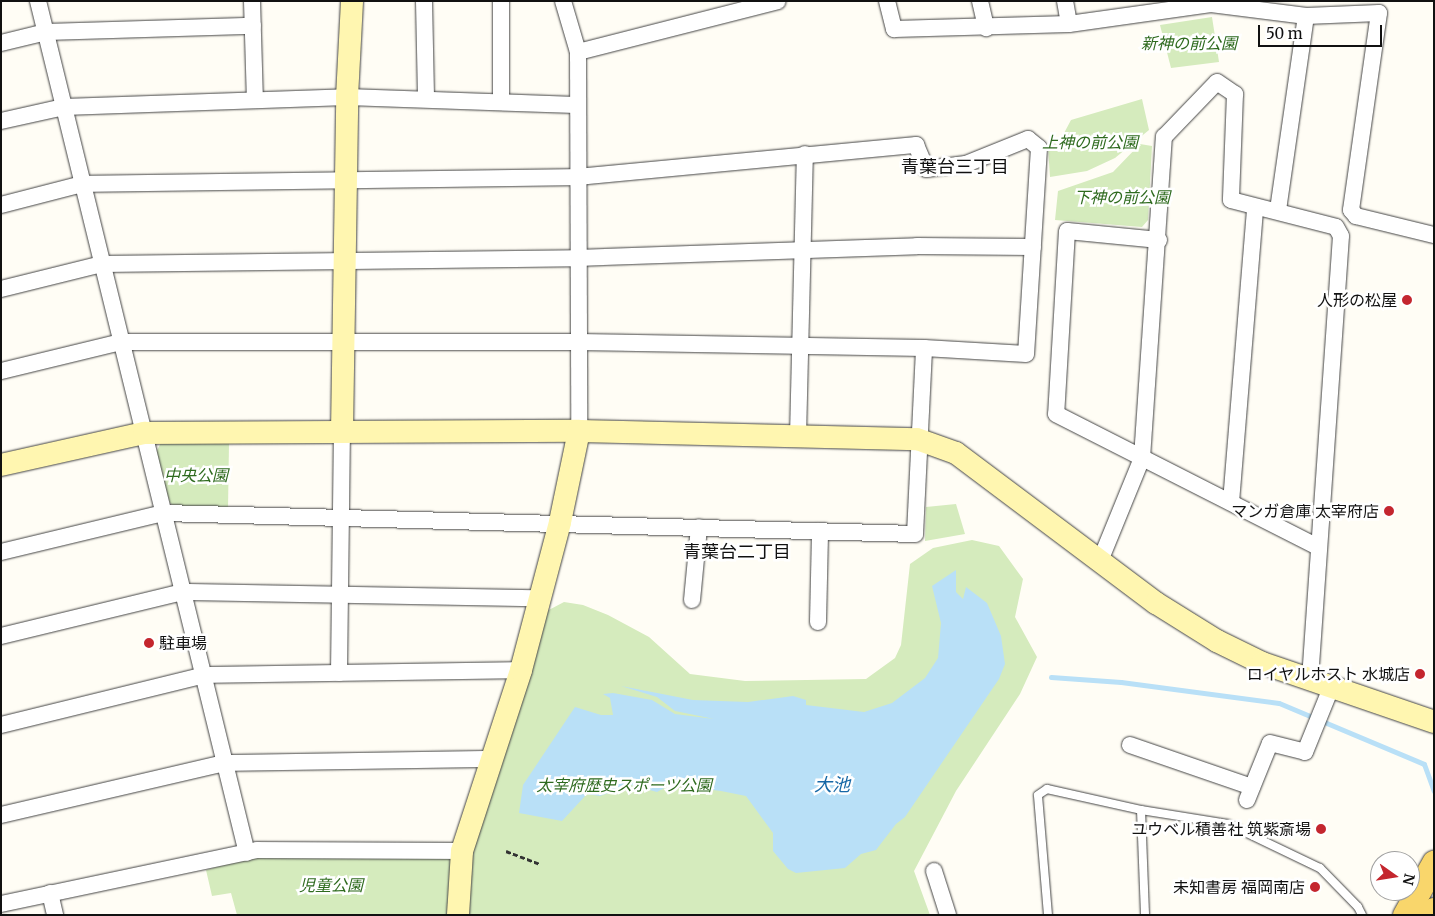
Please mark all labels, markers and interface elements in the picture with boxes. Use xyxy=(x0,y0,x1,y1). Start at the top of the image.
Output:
scale bar xyxy=(1260,15,1384,47)
text: 50 m xyxy=(1266,24,1303,43)
park label: 新神の前公園 xyxy=(1141,33,1237,53)
park label: 上神の前公園 xyxy=(1042,132,1138,152)
district label: 青葉台三丁目 xyxy=(901,156,1009,178)
park label: 下神の前公園 xyxy=(1074,187,1170,207)
place label: 人形の松屋 xyxy=(1317,290,1397,310)
marker: 人形の松屋 xyxy=(1401,294,1413,306)
park label: 中央公園 xyxy=(164,465,228,485)
place label: マンガ倉庫 太宰府店 xyxy=(1231,501,1379,521)
marker: マンガ倉庫 太宰府店 xyxy=(1383,505,1395,517)
district label: 青葉台二丁目 xyxy=(683,541,791,563)
place label: 駐車場 xyxy=(159,633,207,653)
marker: 駐車場 xyxy=(143,637,155,649)
place label: ロイヤルホスト 水城店 xyxy=(1246,664,1410,684)
marker: ロイヤルホスト 水城店 xyxy=(1414,668,1426,680)
water label: 大池 xyxy=(814,774,850,796)
park label: 太宰府歴史スポーツ公園 xyxy=(536,775,712,795)
place label: ユウベル積善社 筑紫斎場 xyxy=(1131,819,1311,839)
marker: ユウベル積善社 筑紫斎場 xyxy=(1315,823,1327,835)
north arrow xyxy=(1370,851,1420,901)
text: N xyxy=(1399,872,1419,887)
park label: 児童公園 xyxy=(299,875,363,895)
place label: 未知書房 福岡南店 xyxy=(1173,877,1305,897)
marker: 未知書房 福岡南店 xyxy=(1309,881,1321,893)

